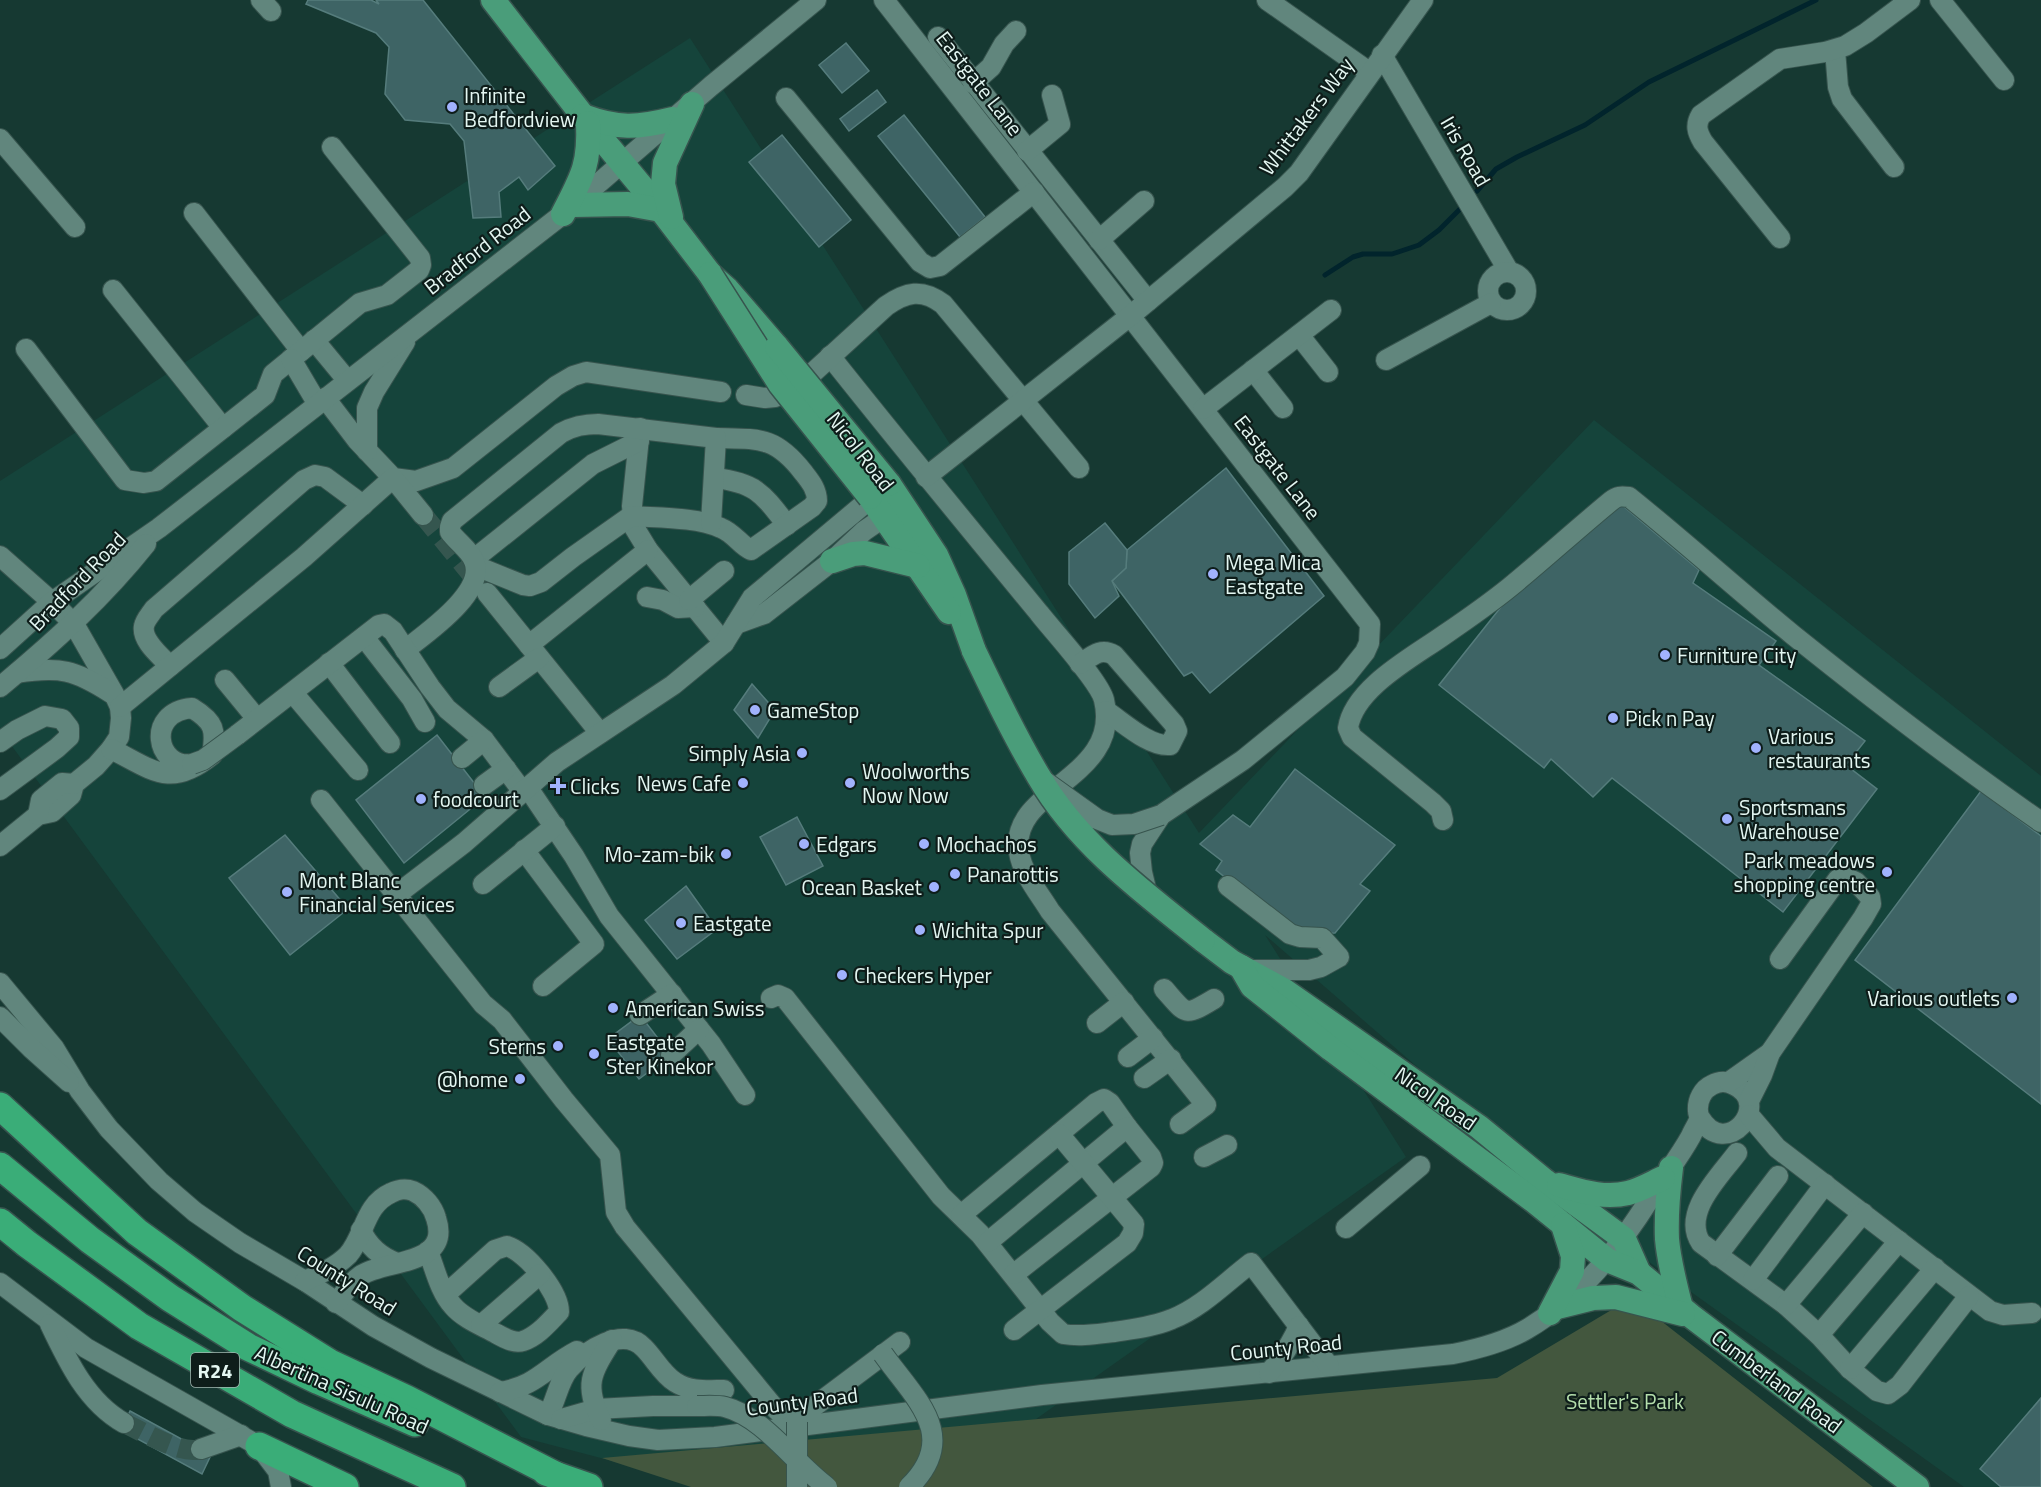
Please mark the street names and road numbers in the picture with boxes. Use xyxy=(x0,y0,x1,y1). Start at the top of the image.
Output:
street label: Eastgate Lane xyxy=(929,24,1031,142)
street label: Whittakers Way xyxy=(1251,50,1361,182)
street label: Iris Road xyxy=(1433,110,1499,192)
street label: Bradford Road xyxy=(417,198,537,302)
street label: Nicol Road xyxy=(819,404,903,498)
street label: Eastgate Lane xyxy=(1227,408,1329,526)
street label: Bradford Road xyxy=(21,524,133,638)
street label: Nicol Road xyxy=(1388,1058,1484,1138)
street label: County Road xyxy=(291,1237,403,1323)
street label: Cumberland Road xyxy=(1705,1321,1849,1441)
street label: County Road xyxy=(1229,1325,1343,1369)
street label: Albertina Sisulu Road xyxy=(250,1336,434,1442)
road number: R24 xyxy=(191,1353,239,1387)
street label: County Road xyxy=(744,1378,860,1424)

